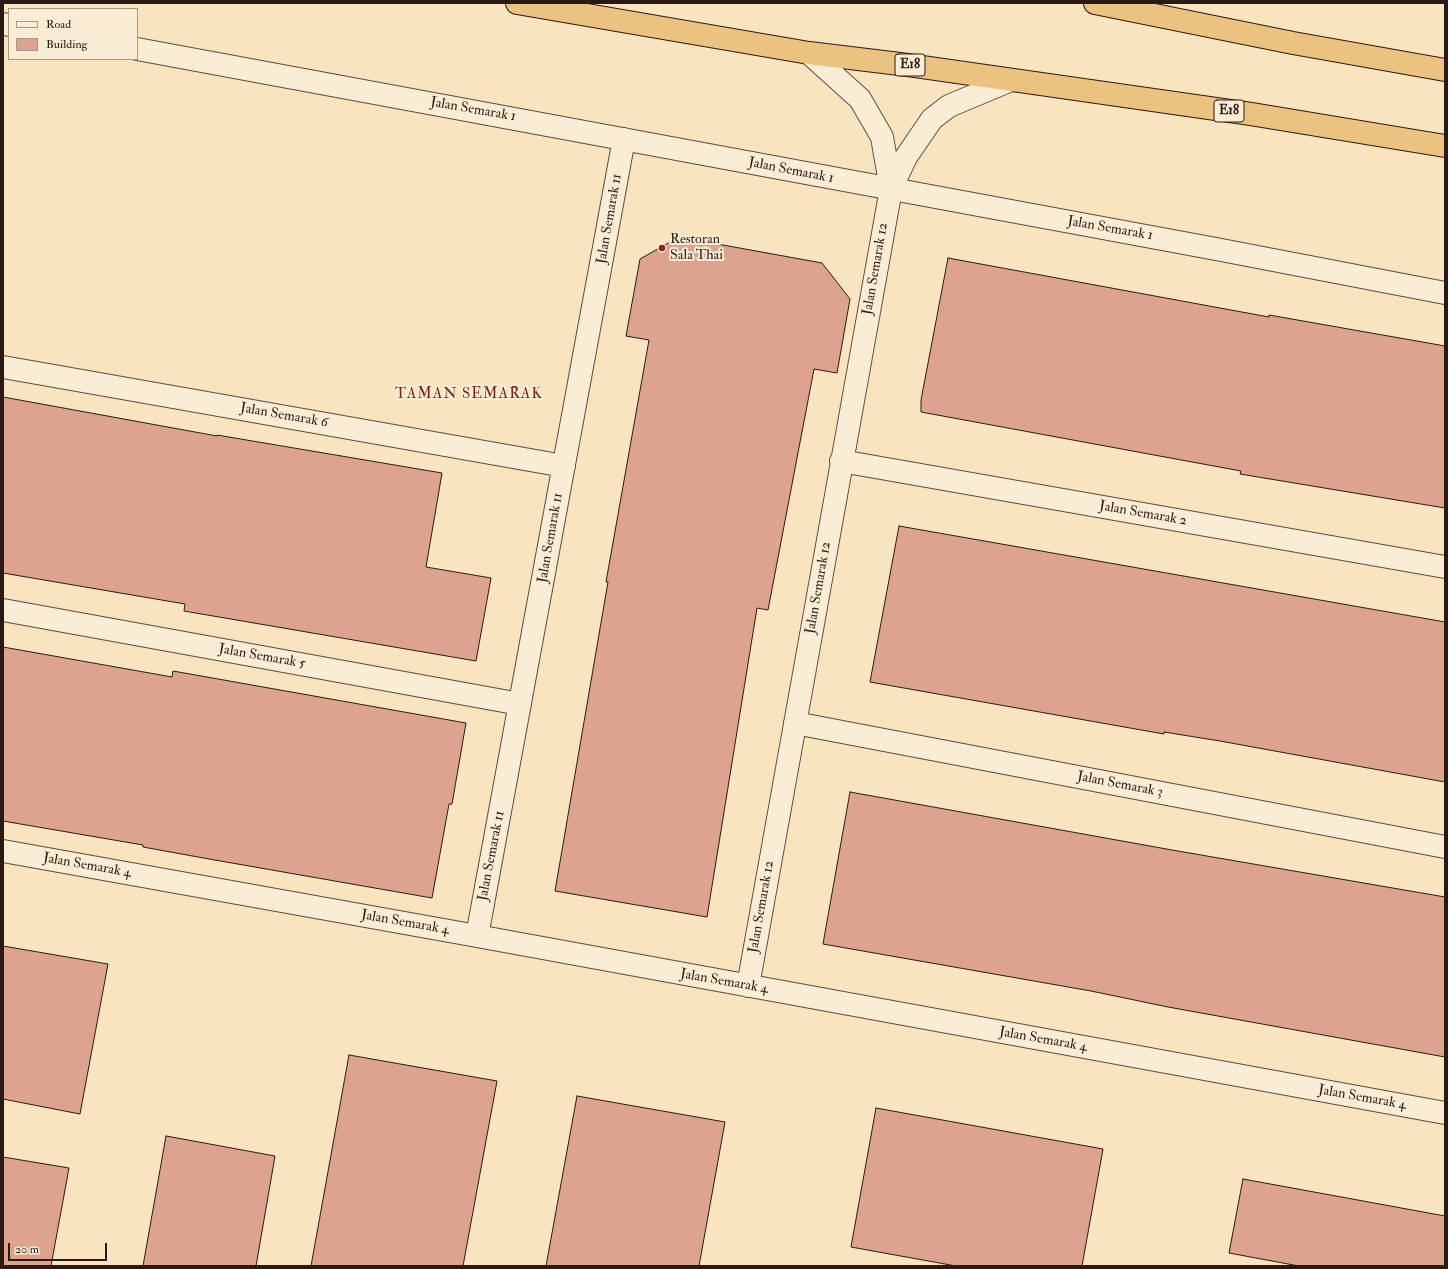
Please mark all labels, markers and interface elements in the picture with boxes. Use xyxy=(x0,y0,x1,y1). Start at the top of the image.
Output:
legend xyxy=(8,8,138,60)
text: Road xyxy=(46,17,71,32)
text: Building xyxy=(46,37,87,52)
road number: E18 xyxy=(895,54,925,76)
street label: Jalan Semarak 1 xyxy=(429,94,517,126)
road number: E18 xyxy=(1214,100,1244,122)
street label: Jalan Semarak 1 xyxy=(747,155,835,187)
street label: Jalan Semarak 11 xyxy=(594,172,626,266)
street label: Jalan Semarak 1 xyxy=(1066,213,1154,245)
street label: Jalan Semarak 12 xyxy=(860,221,892,317)
place label: Restoran Sala Thai xyxy=(670,232,723,264)
marker: Restoran Sala Thai xyxy=(657,243,667,253)
district label: TAMAN SEMARAK xyxy=(395,386,543,404)
street label: Jalan Semarak 6 xyxy=(239,400,329,432)
street label: Jalan Semarak 11 xyxy=(535,491,567,585)
street label: Jalan Semarak 2 xyxy=(1098,498,1188,530)
street label: Jalan Semarak 12 xyxy=(803,540,835,636)
street label: Jalan Semarak 5 xyxy=(217,641,307,673)
street label: Jalan Semarak 3 xyxy=(1076,768,1164,802)
street label: Jalan Semarak 11 xyxy=(475,809,509,903)
street label: Jalan Semarak 4 xyxy=(42,850,132,882)
street label: Jalan Semarak 12 xyxy=(746,859,778,955)
street label: Jalan Semarak 4 xyxy=(360,907,450,939)
street label: Jalan Semarak 4 xyxy=(679,966,769,998)
street label: Jalan Semarak 4 xyxy=(998,1024,1088,1056)
street label: Jalan Semarak 4 xyxy=(1317,1082,1407,1114)
scale bar xyxy=(10,1235,109,1261)
text: 20 m xyxy=(15,1242,39,1257)

